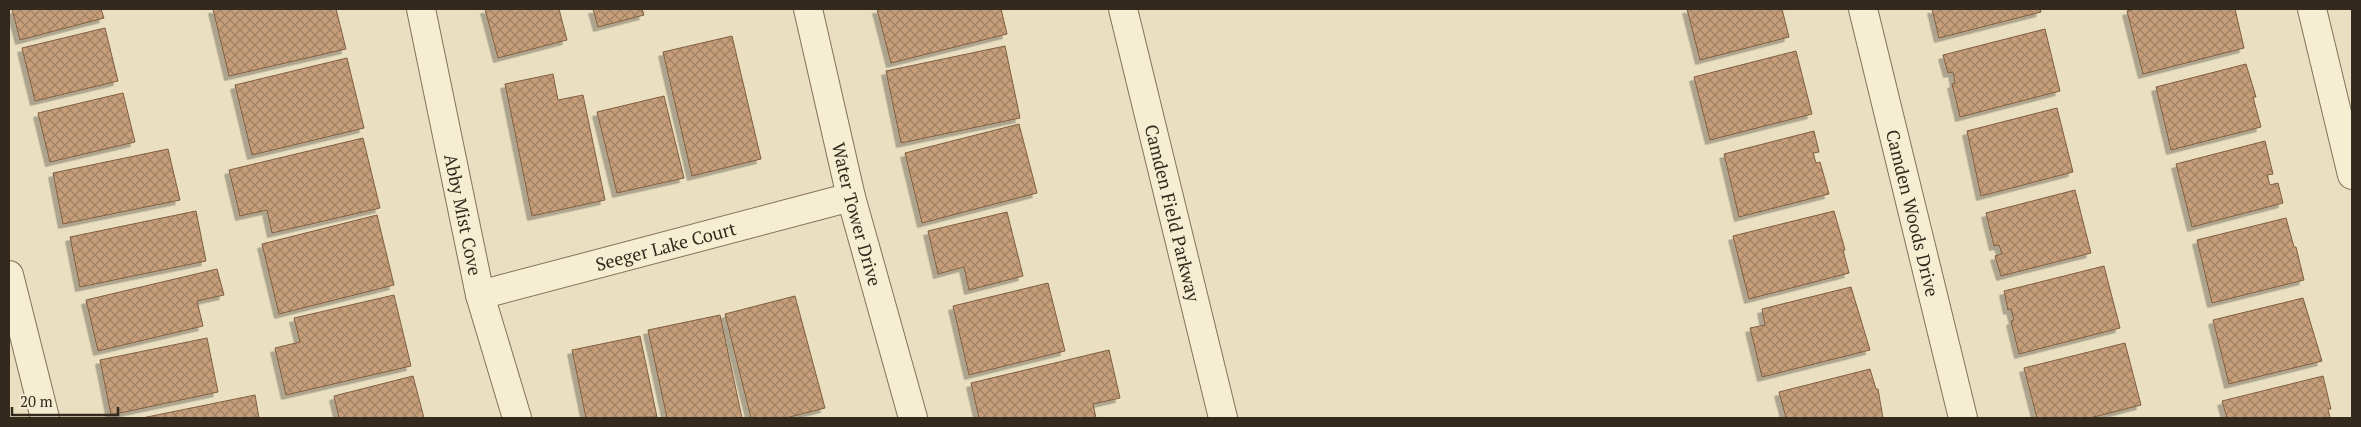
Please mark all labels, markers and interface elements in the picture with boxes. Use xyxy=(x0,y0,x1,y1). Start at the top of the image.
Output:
street label: Camden Field Parkway xyxy=(1140,122,1206,305)
street label: Camden Woods Drive xyxy=(1881,127,1945,299)
street label: Water Tower Drive xyxy=(827,140,887,289)
street label: Abby Mist Cove xyxy=(439,152,488,278)
street label: Seeger Lake Court xyxy=(593,216,739,276)
scale bar xyxy=(12,384,119,416)
text: 20 m xyxy=(20,391,53,411)

